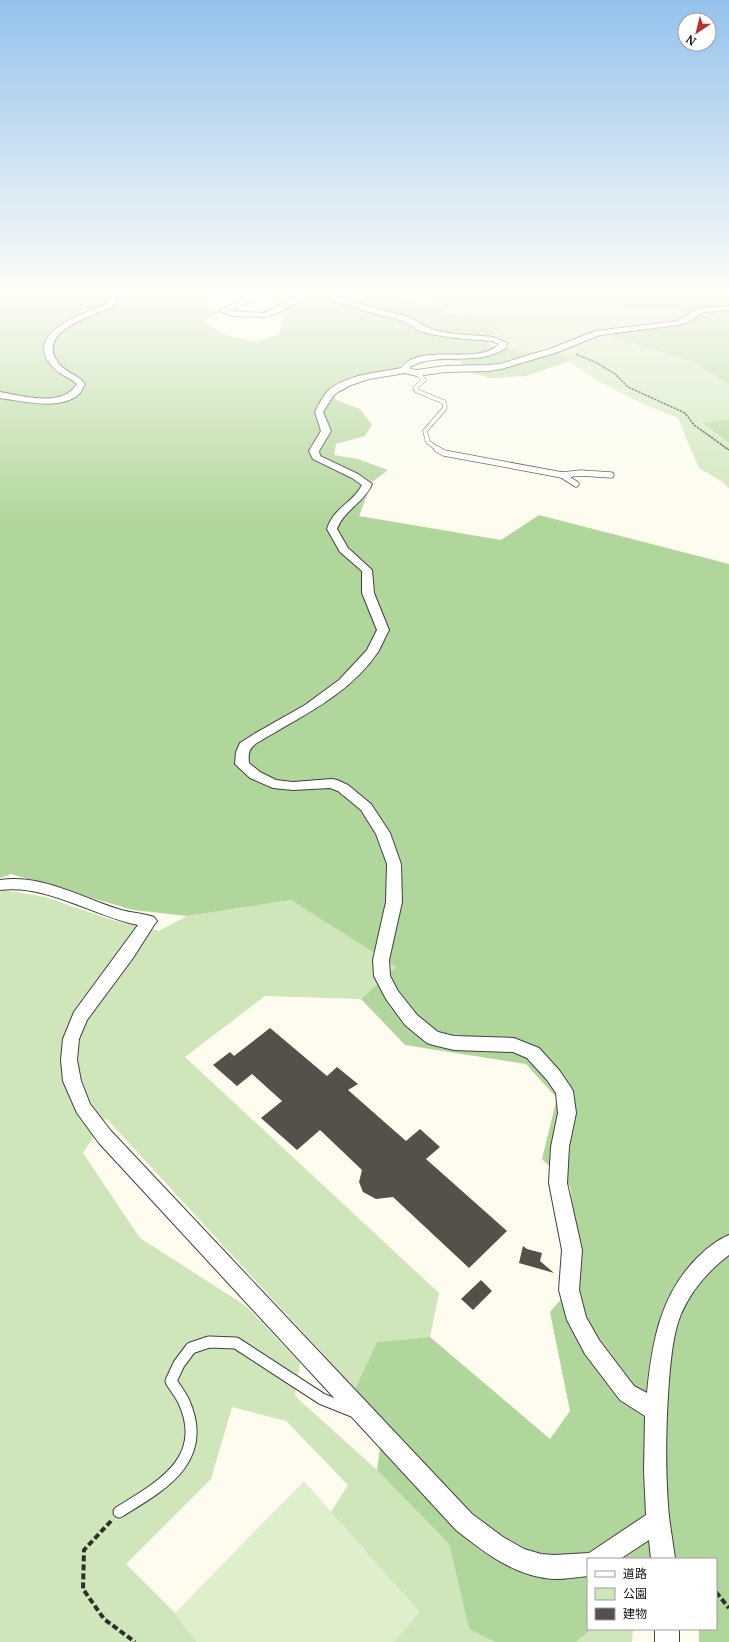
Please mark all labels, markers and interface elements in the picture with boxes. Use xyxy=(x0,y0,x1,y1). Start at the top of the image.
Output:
north arrow xyxy=(677,12,717,52)
text: N xyxy=(683,32,699,48)
legend xyxy=(587,1558,717,1630)
text: 道路 xyxy=(623,1566,647,1581)
text: 公園 xyxy=(623,1586,647,1601)
text: 建物 xyxy=(623,1606,647,1621)

